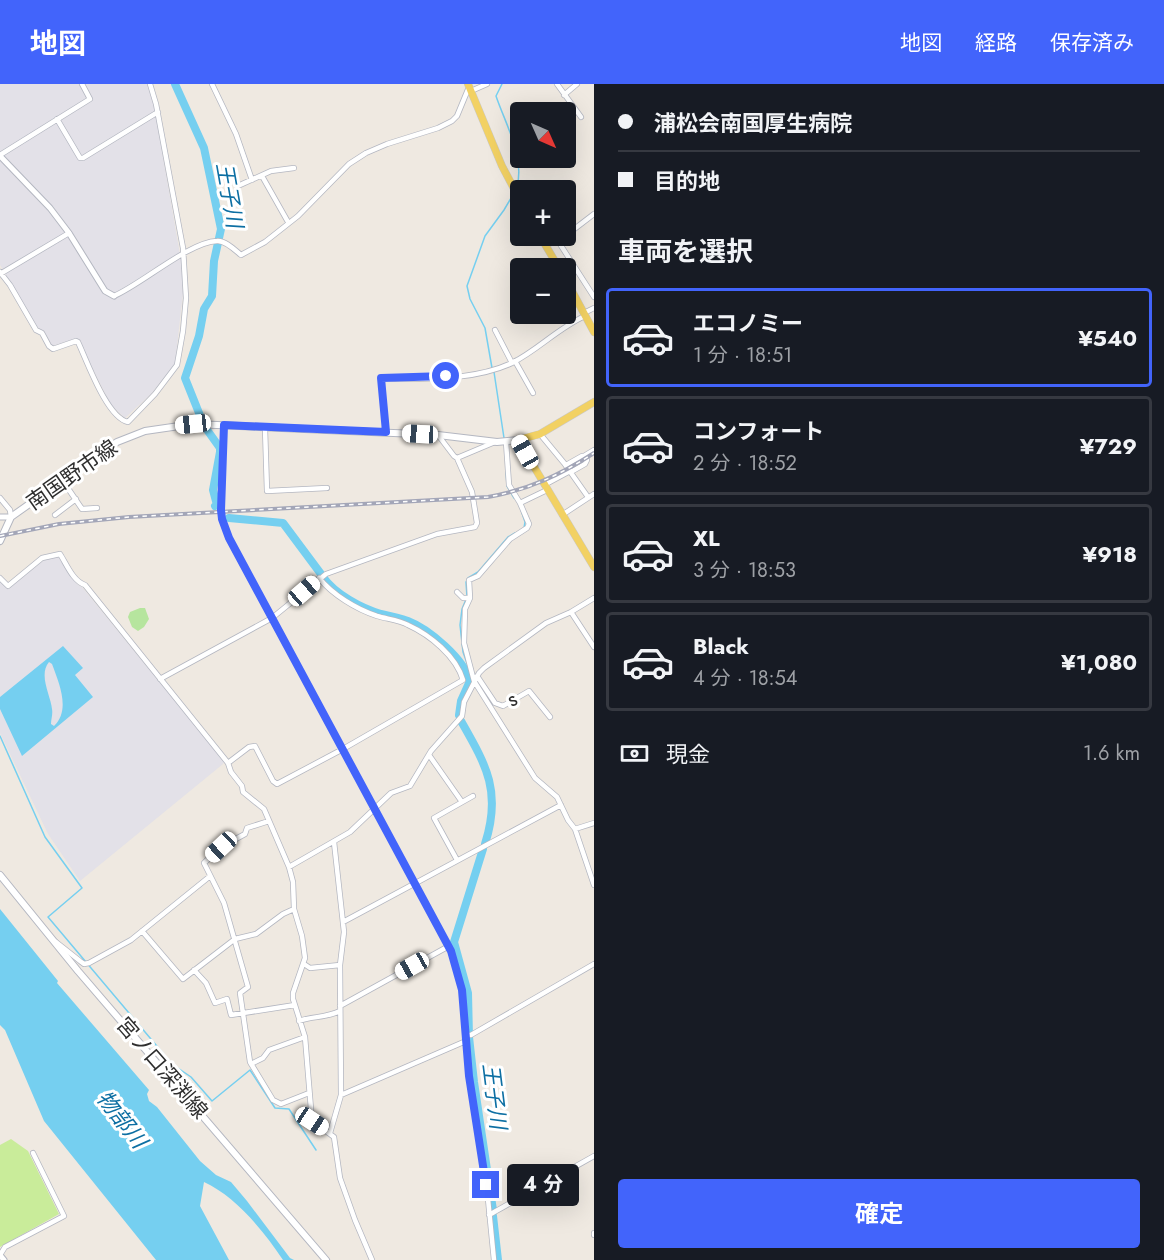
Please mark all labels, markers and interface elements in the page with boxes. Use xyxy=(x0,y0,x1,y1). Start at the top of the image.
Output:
text: 地図 xyxy=(30,23,86,64)
text: 地図 xyxy=(900,28,942,58)
text: 経路 xyxy=(975,28,1017,58)
text: 保存済み xyxy=(1050,28,1134,58)
north arrow xyxy=(510,102,576,168)
map controls xyxy=(510,102,576,324)
text: 浦松会南国厚生病院 xyxy=(654,107,852,139)
water label: 王子川 xyxy=(209,160,252,232)
text: 目的地 xyxy=(654,165,720,197)
button: + xyxy=(510,180,576,246)
text: 車両を選択 xyxy=(618,232,753,271)
button: − xyxy=(510,258,576,324)
text: エコノミー xyxy=(693,307,803,339)
icon: car xyxy=(621,311,675,365)
text: ¥540 xyxy=(1078,322,1137,354)
text: 1 分 · 18:51 xyxy=(693,341,792,370)
route start xyxy=(432,362,459,389)
car xyxy=(174,413,212,435)
text: コンフォート xyxy=(693,415,824,447)
icon: car xyxy=(621,419,675,473)
car xyxy=(402,424,438,444)
text: ¥729 xyxy=(1080,430,1137,462)
car xyxy=(508,432,542,472)
street label: 南国野市線 xyxy=(20,433,124,517)
text: 2 分 · 18:52 xyxy=(693,449,797,478)
text: XL xyxy=(693,522,720,554)
icon: car xyxy=(621,527,675,581)
text: ¥918 xyxy=(1083,538,1137,570)
text: 3 分 · 18:53 xyxy=(693,556,796,585)
car xyxy=(285,572,323,610)
text: Black xyxy=(693,630,749,662)
icon: car xyxy=(621,635,675,689)
text: ¥1,080 xyxy=(1061,646,1137,678)
text: 4 分 · 18:54 xyxy=(693,664,798,693)
street label: s xyxy=(502,684,522,714)
icon: cash xyxy=(618,737,651,770)
text: 現金 xyxy=(666,738,710,770)
text: 1.6 km xyxy=(1083,739,1140,768)
car xyxy=(202,828,240,866)
car xyxy=(392,949,432,983)
street label: 宮ノ口深渕線 xyxy=(109,1011,215,1125)
water label: 王子川 xyxy=(475,1061,515,1133)
water label: 物部川 xyxy=(89,1083,156,1156)
car xyxy=(292,1104,332,1138)
callout: 4 分 xyxy=(507,1164,579,1206)
text: 4 分 xyxy=(523,1170,563,1199)
route end xyxy=(472,1171,499,1198)
button: 確定 xyxy=(618,1179,1140,1248)

